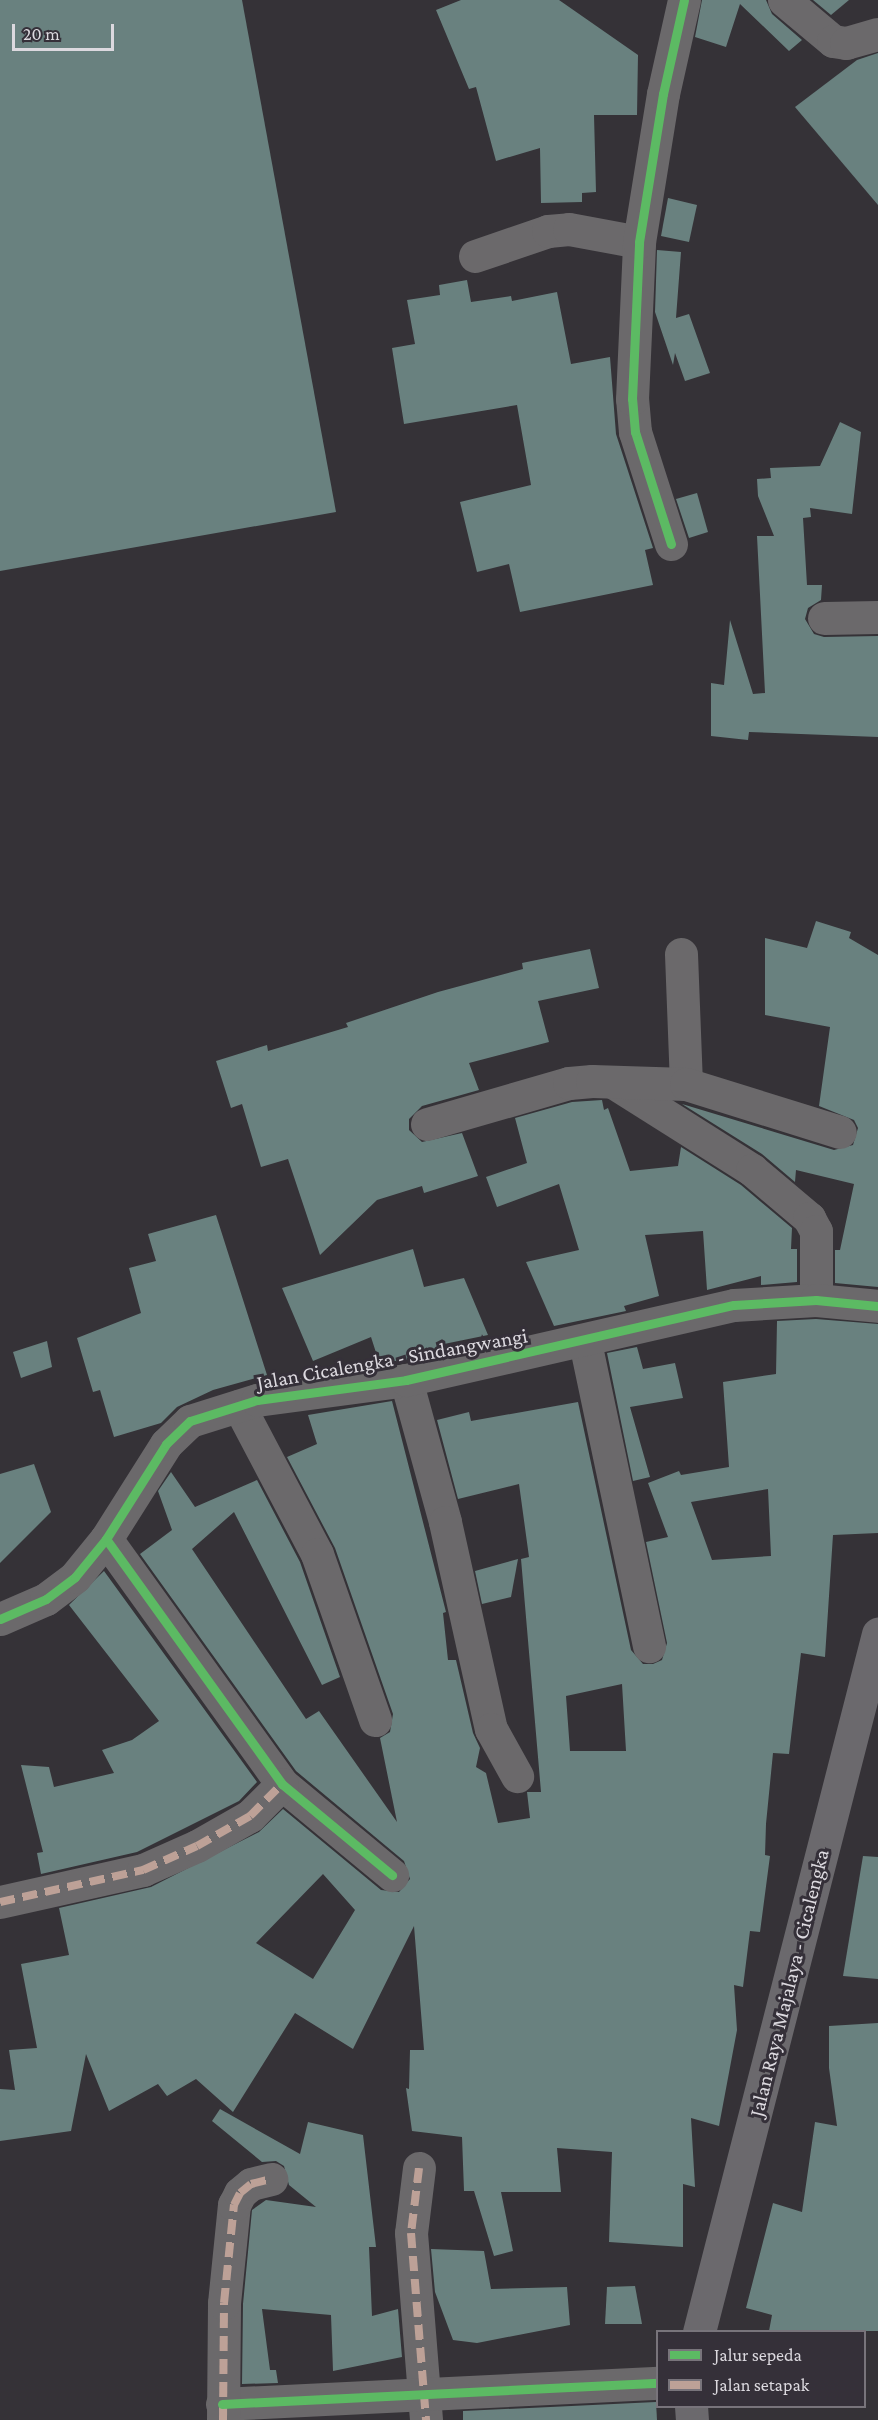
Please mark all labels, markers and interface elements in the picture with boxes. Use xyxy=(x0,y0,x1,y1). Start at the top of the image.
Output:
scale bar xyxy=(15,12,117,50)
text: 20 m xyxy=(23,24,60,44)
street label: Jalan Cicalengka - Sindangwangi xyxy=(254,1323,530,1395)
street label: Jalan Raya Majalaya - Cicalengka xyxy=(744,1847,834,2119)
legend xyxy=(656,2330,866,2408)
text: Jalur sepeda xyxy=(714,2345,802,2365)
text: Jalan setapak xyxy=(714,2375,809,2395)

